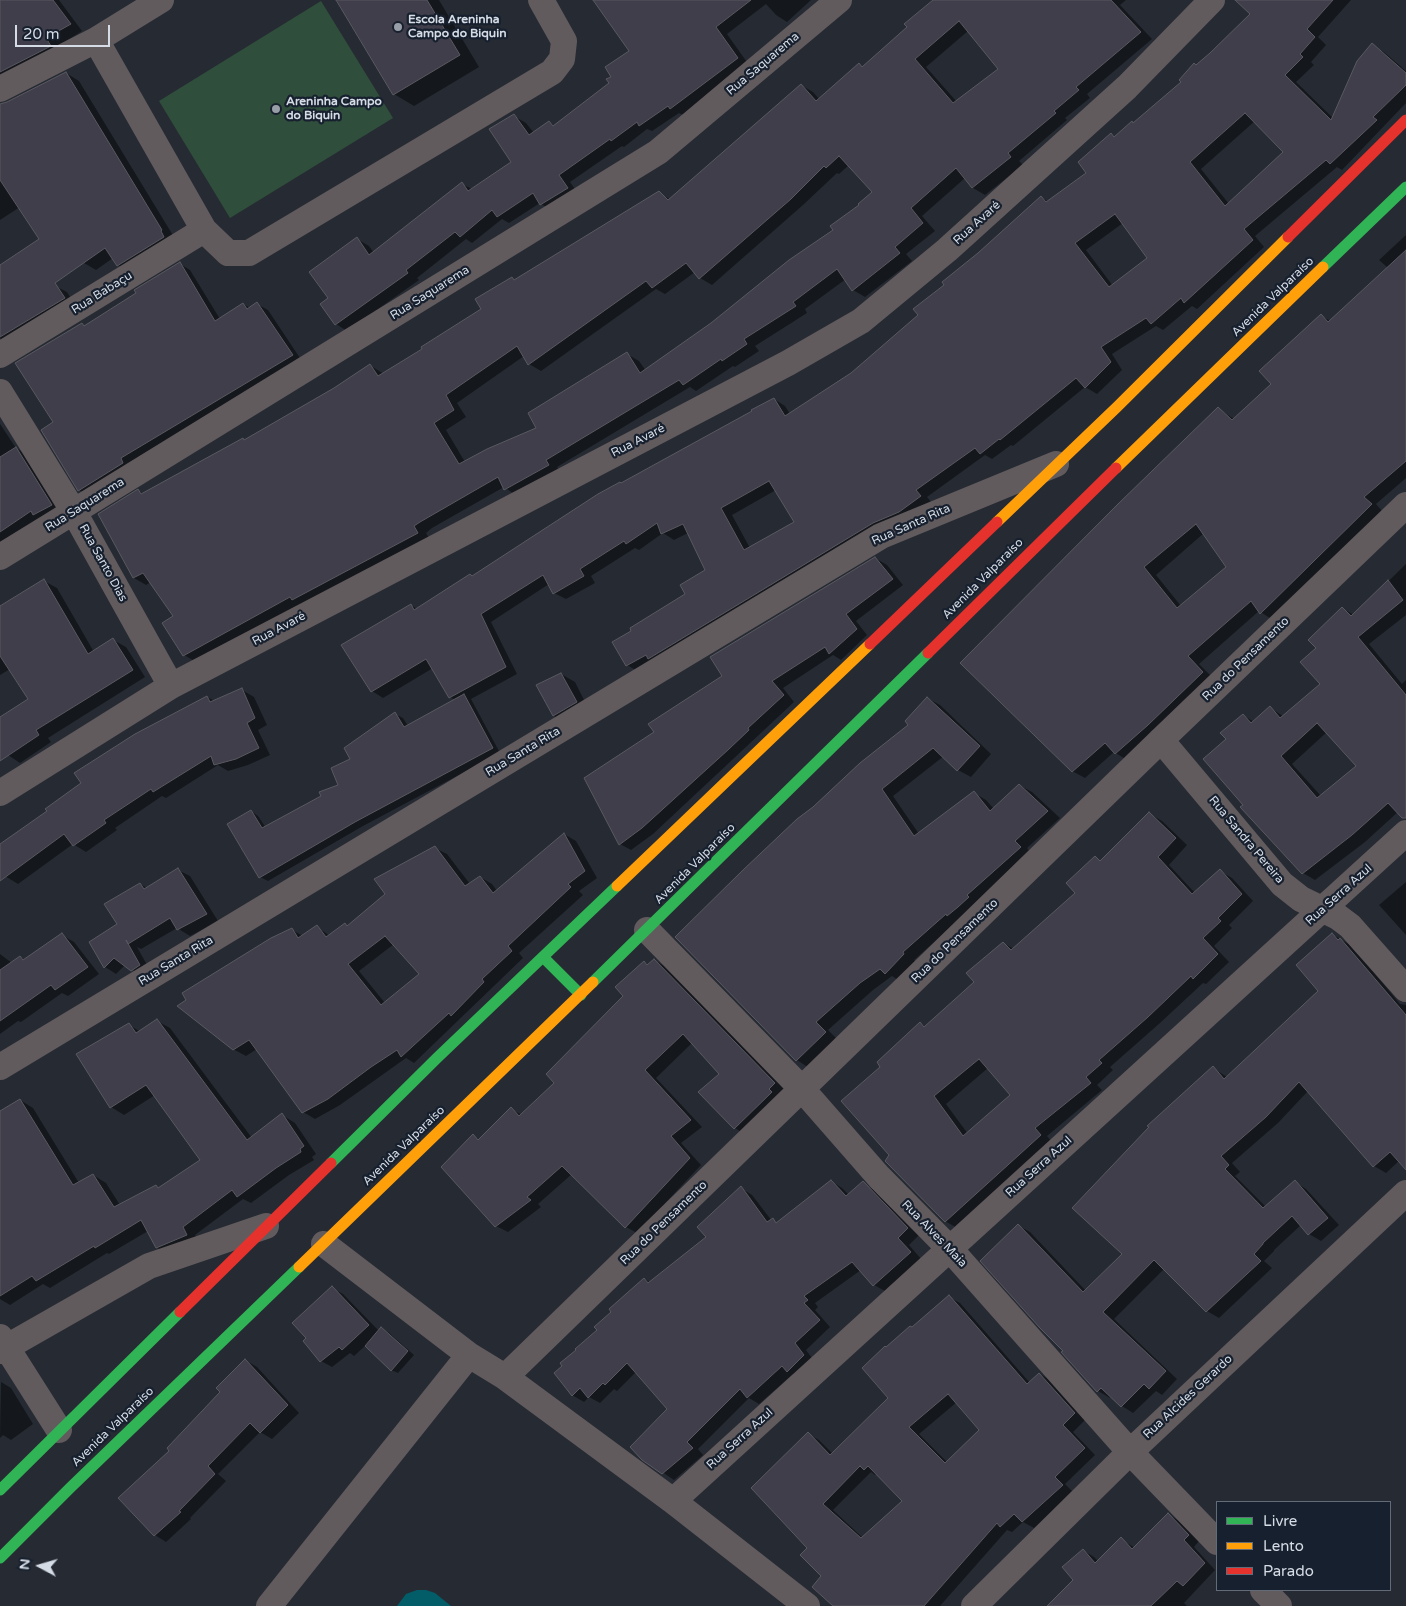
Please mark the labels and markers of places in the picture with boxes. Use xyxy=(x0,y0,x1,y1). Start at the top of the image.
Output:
place label: Escola Areninha Campo do Biquin xyxy=(408,13,506,41)
marker: Escola Areninha Campo do Biquin xyxy=(392,21,404,33)
place label: Areninha Campo do Biquin xyxy=(286,95,382,123)
marker: Areninha Campo do Biquin xyxy=(270,103,282,115)

